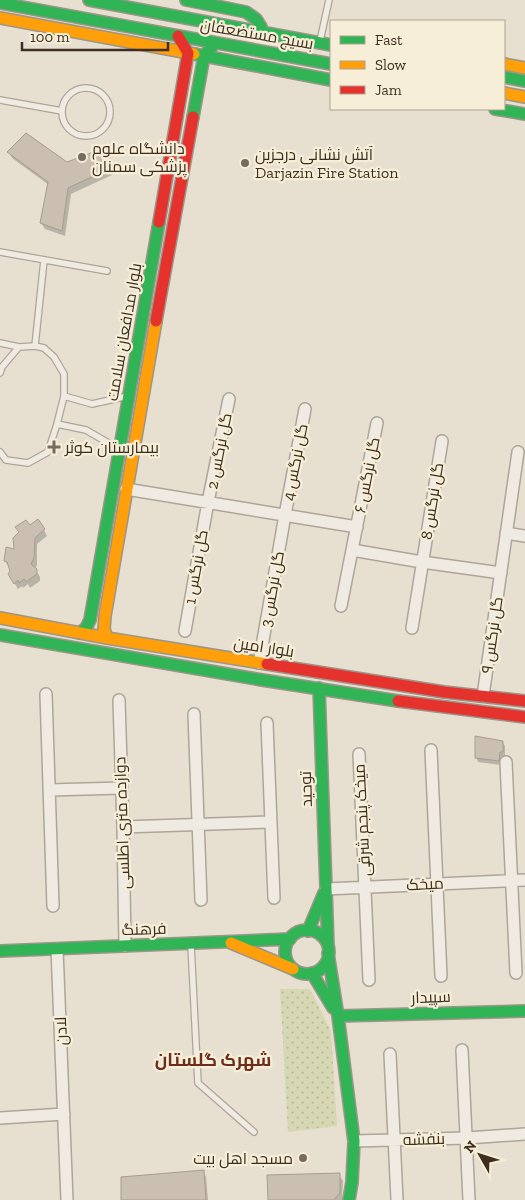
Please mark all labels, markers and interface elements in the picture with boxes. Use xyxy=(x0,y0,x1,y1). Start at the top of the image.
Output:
street label: بسیج مستضعفان xyxy=(199,15,315,55)
scale bar xyxy=(22,20,169,52)
legend xyxy=(330,20,505,110)
text: 100 m xyxy=(30,28,69,46)
text: Fast xyxy=(375,31,403,49)
text: Slow xyxy=(375,56,407,74)
text: Jam xyxy=(375,81,402,99)
place label: دانشگاه علوم پزشکی سمنان xyxy=(92,139,187,178)
place label: آتش نشانی درجزین Darjazin Fire Station xyxy=(255,145,399,182)
marker: دانشگاه علوم پزشکی سمنان xyxy=(76,151,88,163)
marker: آتش نشانی درجزین Darjazin Fire Station xyxy=(239,157,251,169)
street label: بلوار مدافعان سلامت xyxy=(102,261,146,403)
street label: گل نرگس 2 xyxy=(202,411,237,491)
street label: گل نرگس 4 xyxy=(278,422,313,502)
street label: گل نرگس ۶ xyxy=(350,436,385,515)
place label: بیمارستان کوثر xyxy=(64,438,159,458)
marker: بیمارستان کوثر xyxy=(47,440,61,454)
street label: گل نرگس 8 xyxy=(417,461,448,541)
street label: گل نرگس 1 xyxy=(180,528,213,606)
street label: گل نرگس 3 xyxy=(256,549,289,629)
street label: گل نرگس ۹ xyxy=(477,595,508,675)
street label: بلوار امین xyxy=(232,633,296,662)
street label: دوازده متری اطلسی xyxy=(110,756,135,890)
street label: میخک پنجم شرقی xyxy=(350,763,376,877)
street label: توحید xyxy=(296,770,316,807)
street label: میخک xyxy=(406,874,444,894)
street label: فرهنگ xyxy=(121,919,167,939)
street label: سپیدار xyxy=(410,987,451,1008)
street label: لادن xyxy=(51,1016,72,1046)
district label: شهرک گلستان xyxy=(155,1049,271,1071)
street label: بنفشه xyxy=(403,1129,445,1149)
north arrow xyxy=(455,1130,505,1180)
text: N xyxy=(460,1137,480,1157)
place label: مسجد اهل بیت xyxy=(193,1149,293,1169)
marker: مسجد اهل بیت xyxy=(297,1152,309,1164)

